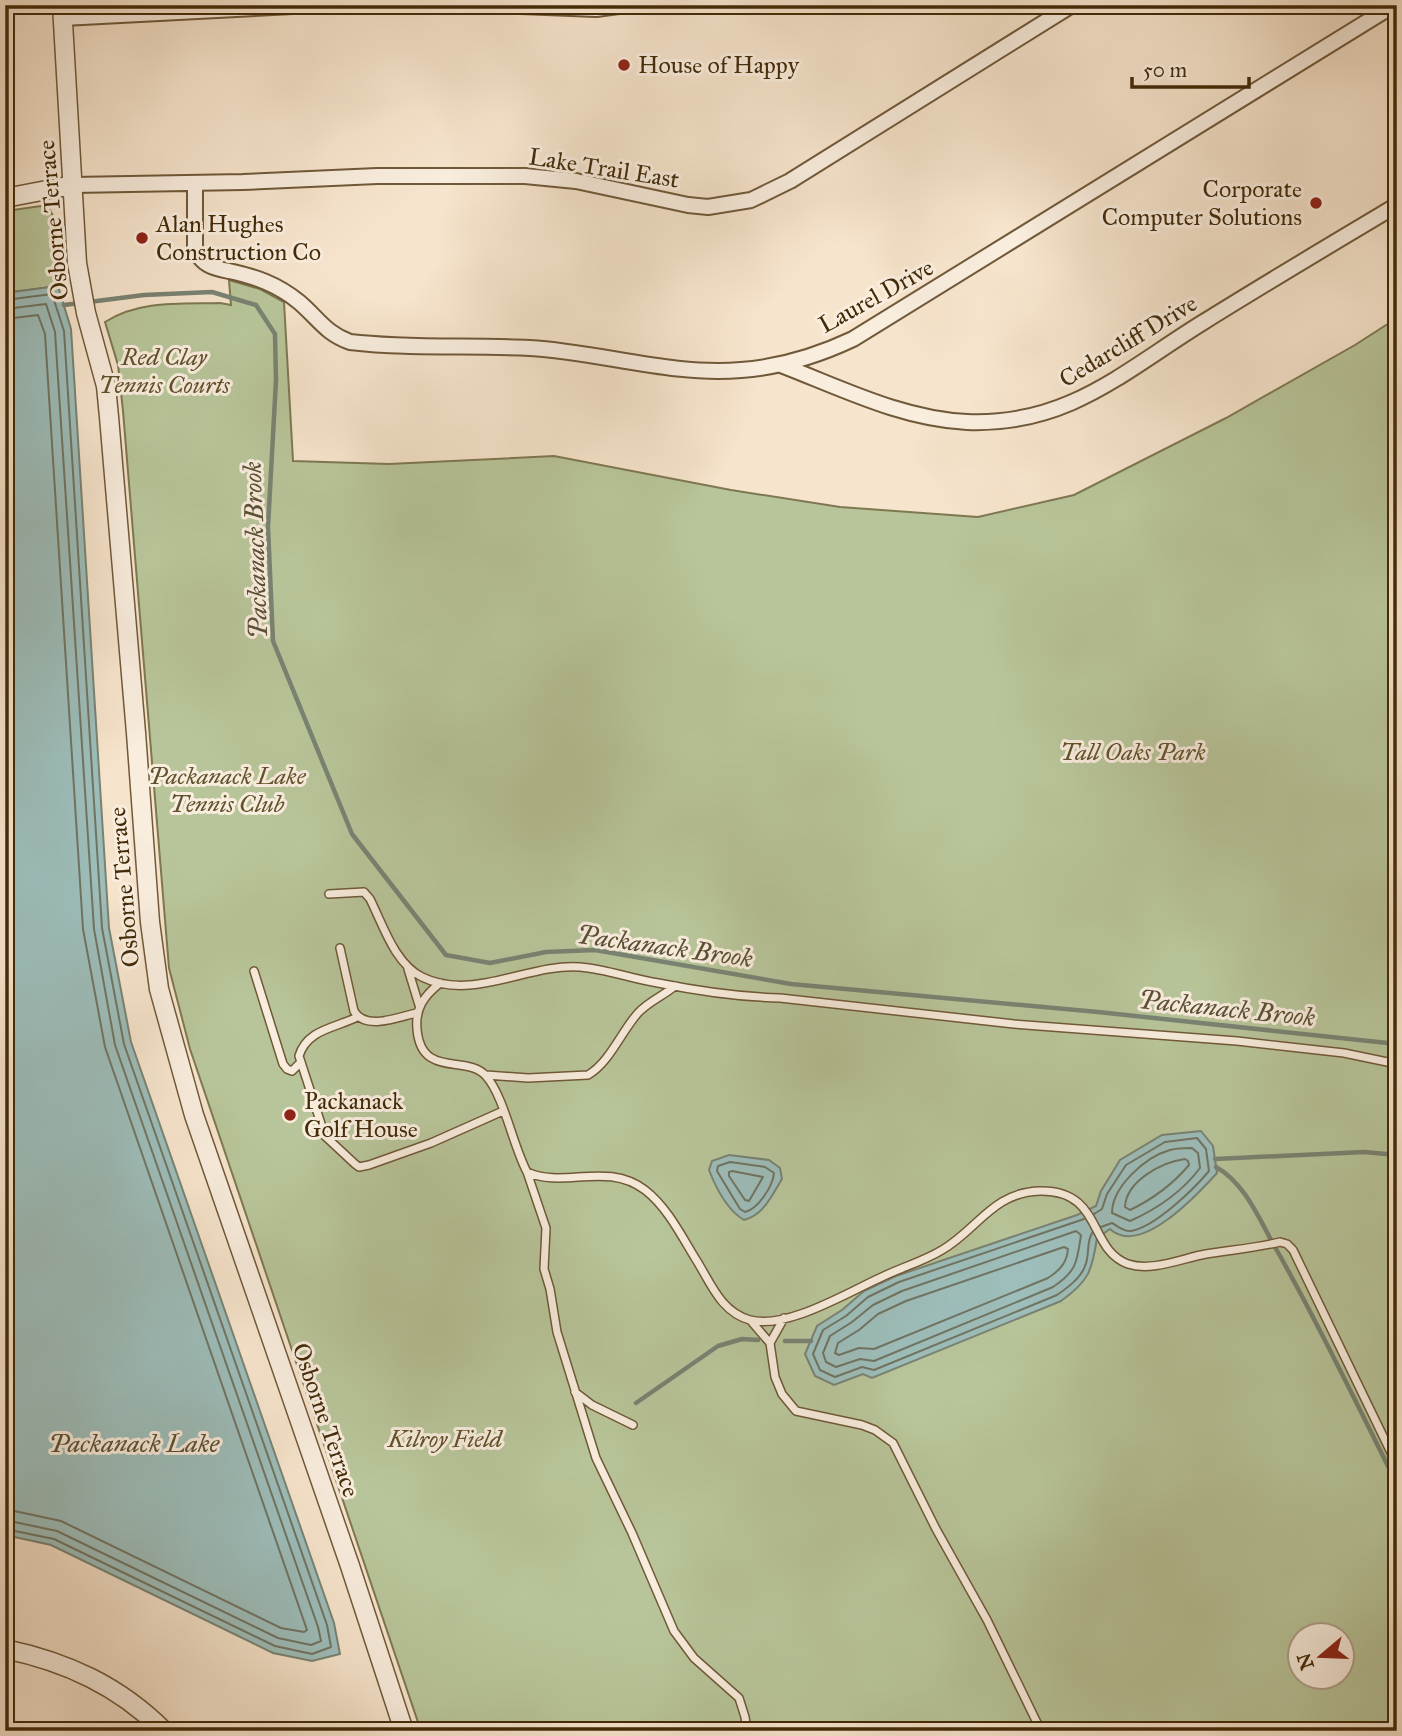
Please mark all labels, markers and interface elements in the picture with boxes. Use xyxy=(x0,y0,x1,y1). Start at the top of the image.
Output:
scale bar xyxy=(1132,46,1250,90)
place label: House of Happy xyxy=(638,50,800,80)
marker: House of Happy xyxy=(616,57,632,73)
text: 50 m xyxy=(1143,57,1188,83)
street label: Osborne Terrace xyxy=(31,139,75,301)
street label: Lake Trail East xyxy=(527,141,682,195)
place label: Corporate Computer Solutions xyxy=(1102,174,1302,232)
marker: Corporate Computer Solutions xyxy=(1308,195,1324,211)
place label: Alan Hughes Construction Co xyxy=(155,209,321,267)
marker: Alan Hughes Construction Co xyxy=(134,230,150,246)
street label: Laurel Drive xyxy=(813,252,939,340)
street label: Cedarcliff Drive xyxy=(1054,288,1202,394)
park label: Red Clay Tennis Courts xyxy=(98,342,231,400)
water label: Packanack Brook xyxy=(236,460,274,639)
park label: Tall Oaks Park xyxy=(1060,737,1206,767)
park label: Packanack Lake Tennis Club xyxy=(148,761,307,819)
street label: Osborne Terrace xyxy=(102,806,146,968)
water label: Packanack Brook xyxy=(575,918,755,974)
water label: Packanack Brook xyxy=(1137,983,1317,1033)
place label: Packanack Golf House xyxy=(304,1086,418,1144)
marker: Packanack Golf House xyxy=(282,1107,298,1123)
street label: Osborne Terrace xyxy=(286,1339,366,1501)
park label: Kilroy Field xyxy=(387,1424,504,1454)
water label: Packanack Lake xyxy=(49,1427,221,1459)
north arrow xyxy=(1286,1620,1356,1690)
text: N xyxy=(1292,1650,1319,1673)

